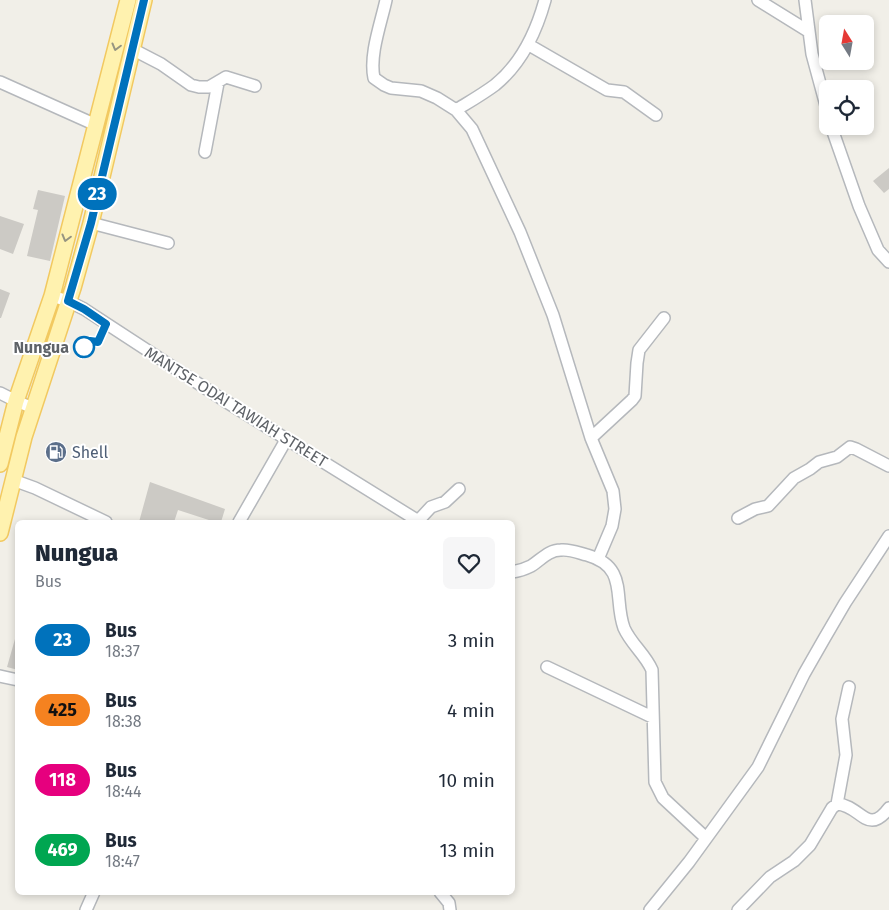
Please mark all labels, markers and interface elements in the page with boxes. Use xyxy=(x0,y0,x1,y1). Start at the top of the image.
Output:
north arrow xyxy=(819,15,874,70)
map controls xyxy=(819,15,874,135)
one-way arrow xyxy=(111,43,122,52)
button: locate xyxy=(819,80,874,135)
line badge: 23 xyxy=(74,178,120,210)
text: 23 xyxy=(88,183,106,205)
one-way arrow xyxy=(62,234,72,242)
marker: Nungua xyxy=(73,336,95,358)
place label: Nungua xyxy=(13,338,69,357)
street label: MANTSE ODAI TAWIAH STREET xyxy=(141,343,332,472)
fuel station icon: Shell xyxy=(44,440,68,464)
place label: Shell xyxy=(72,443,109,462)
button: heart xyxy=(443,537,495,589)
text: Nungua xyxy=(35,539,118,567)
text: Bus xyxy=(35,572,62,591)
text: Bus xyxy=(105,619,137,642)
text: 23 xyxy=(53,629,72,651)
text: 3 min xyxy=(448,629,495,652)
text: 18:37 xyxy=(105,642,140,661)
text: Bus xyxy=(105,689,137,712)
text: 425 xyxy=(48,699,77,721)
text: 4 min xyxy=(447,699,495,722)
text: 18:38 xyxy=(105,712,142,731)
text: Bus xyxy=(105,759,137,782)
text: 118 xyxy=(49,769,76,791)
text: 10 min xyxy=(438,769,495,792)
text: 18:44 xyxy=(105,782,142,801)
text: Bus xyxy=(105,829,137,852)
text: 469 xyxy=(47,839,78,861)
text: 13 min xyxy=(439,839,495,862)
text: 18:47 xyxy=(105,852,140,871)

